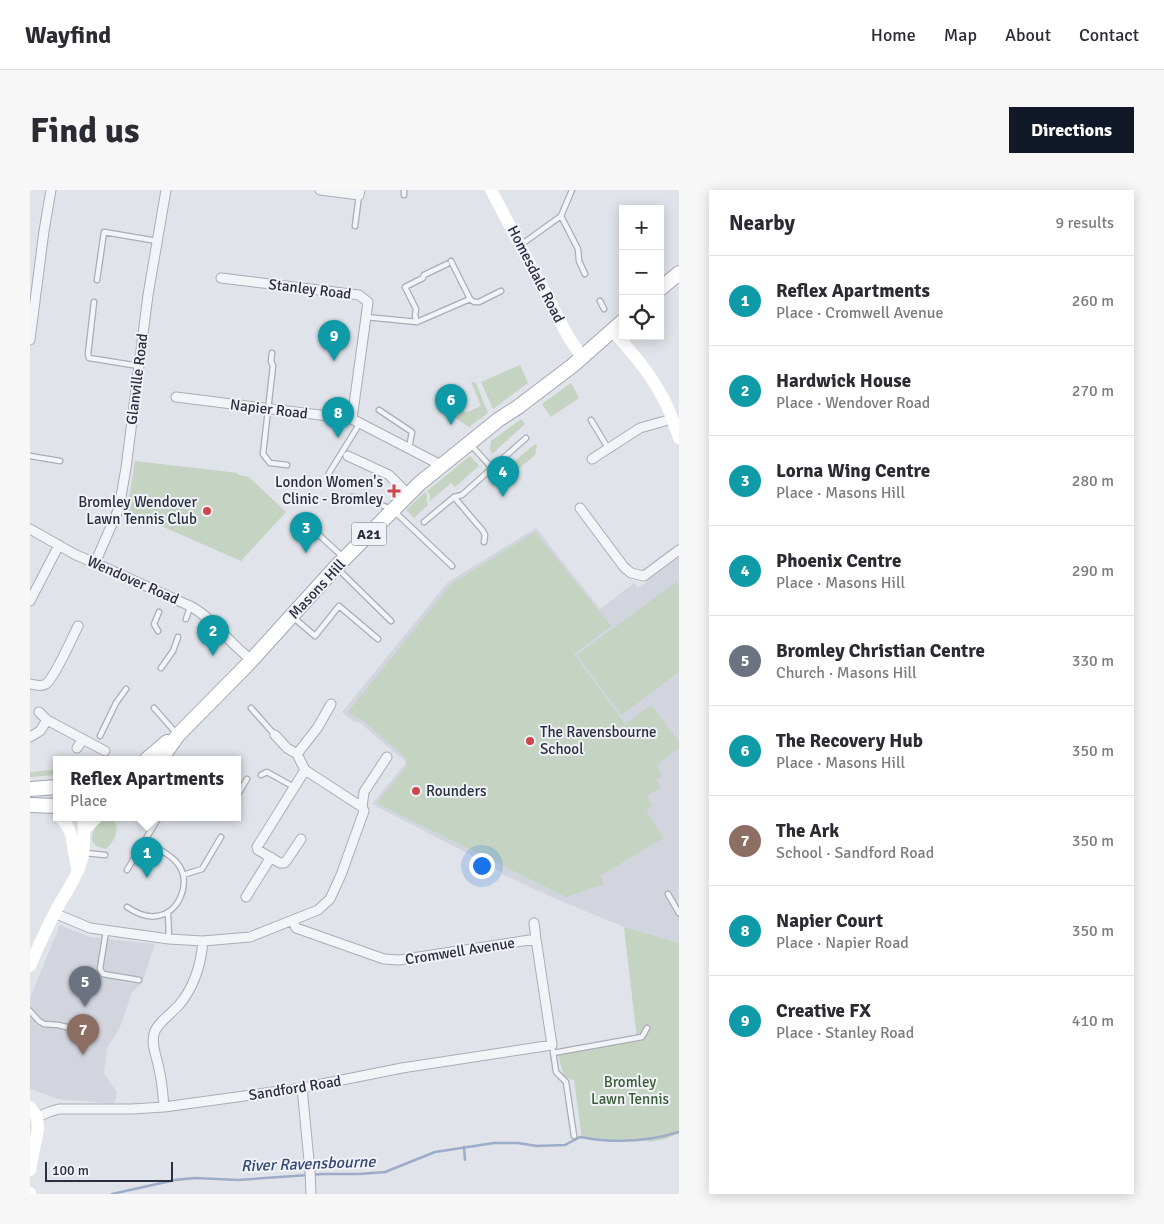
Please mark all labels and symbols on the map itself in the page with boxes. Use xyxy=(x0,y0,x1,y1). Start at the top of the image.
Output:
street label: Homesdale Road xyxy=(504,222,568,326)
street label: Stanley Road xyxy=(268,275,353,303)
pin: 9 xyxy=(318,320,350,361)
street label: Glanville Road xyxy=(122,332,152,426)
pin: 6 xyxy=(435,384,467,425)
street label: Napier Road xyxy=(229,395,309,423)
pin: 8 xyxy=(322,397,354,438)
pin: 4 xyxy=(487,456,519,497)
place label: London Women's Clinic - Bromley xyxy=(275,473,383,508)
marker: London Women's Clinic - Bromley xyxy=(387,484,401,498)
place label: Bromley Wendover Lawn Tennis Club xyxy=(78,493,197,528)
marker: Bromley Wendover Lawn Tennis Club xyxy=(201,505,213,517)
pin: 3 xyxy=(290,512,322,553)
road number: A21 xyxy=(352,522,386,546)
street label: Wendover Road xyxy=(84,552,182,608)
street label: Masons Hill xyxy=(285,555,349,623)
pin: 2 xyxy=(197,615,229,656)
place label: The Ravensbourne School xyxy=(540,723,657,758)
marker: The Ravensbourne School xyxy=(524,735,536,747)
place label: Rounders xyxy=(426,782,487,800)
marker: Rounders xyxy=(410,785,422,797)
pin: 1 xyxy=(131,837,163,878)
your location xyxy=(469,853,495,879)
street label: Cromwell Avenue xyxy=(404,933,516,969)
pin: 5 xyxy=(69,966,101,1007)
pin: 7 xyxy=(67,1014,99,1055)
street label: Sandford Road xyxy=(247,1072,343,1104)
park label: Bromley Lawn Tennis xyxy=(591,1073,669,1108)
water label: River Ravensbourne xyxy=(240,1152,377,1176)
scale bar xyxy=(45,1159,172,1182)

